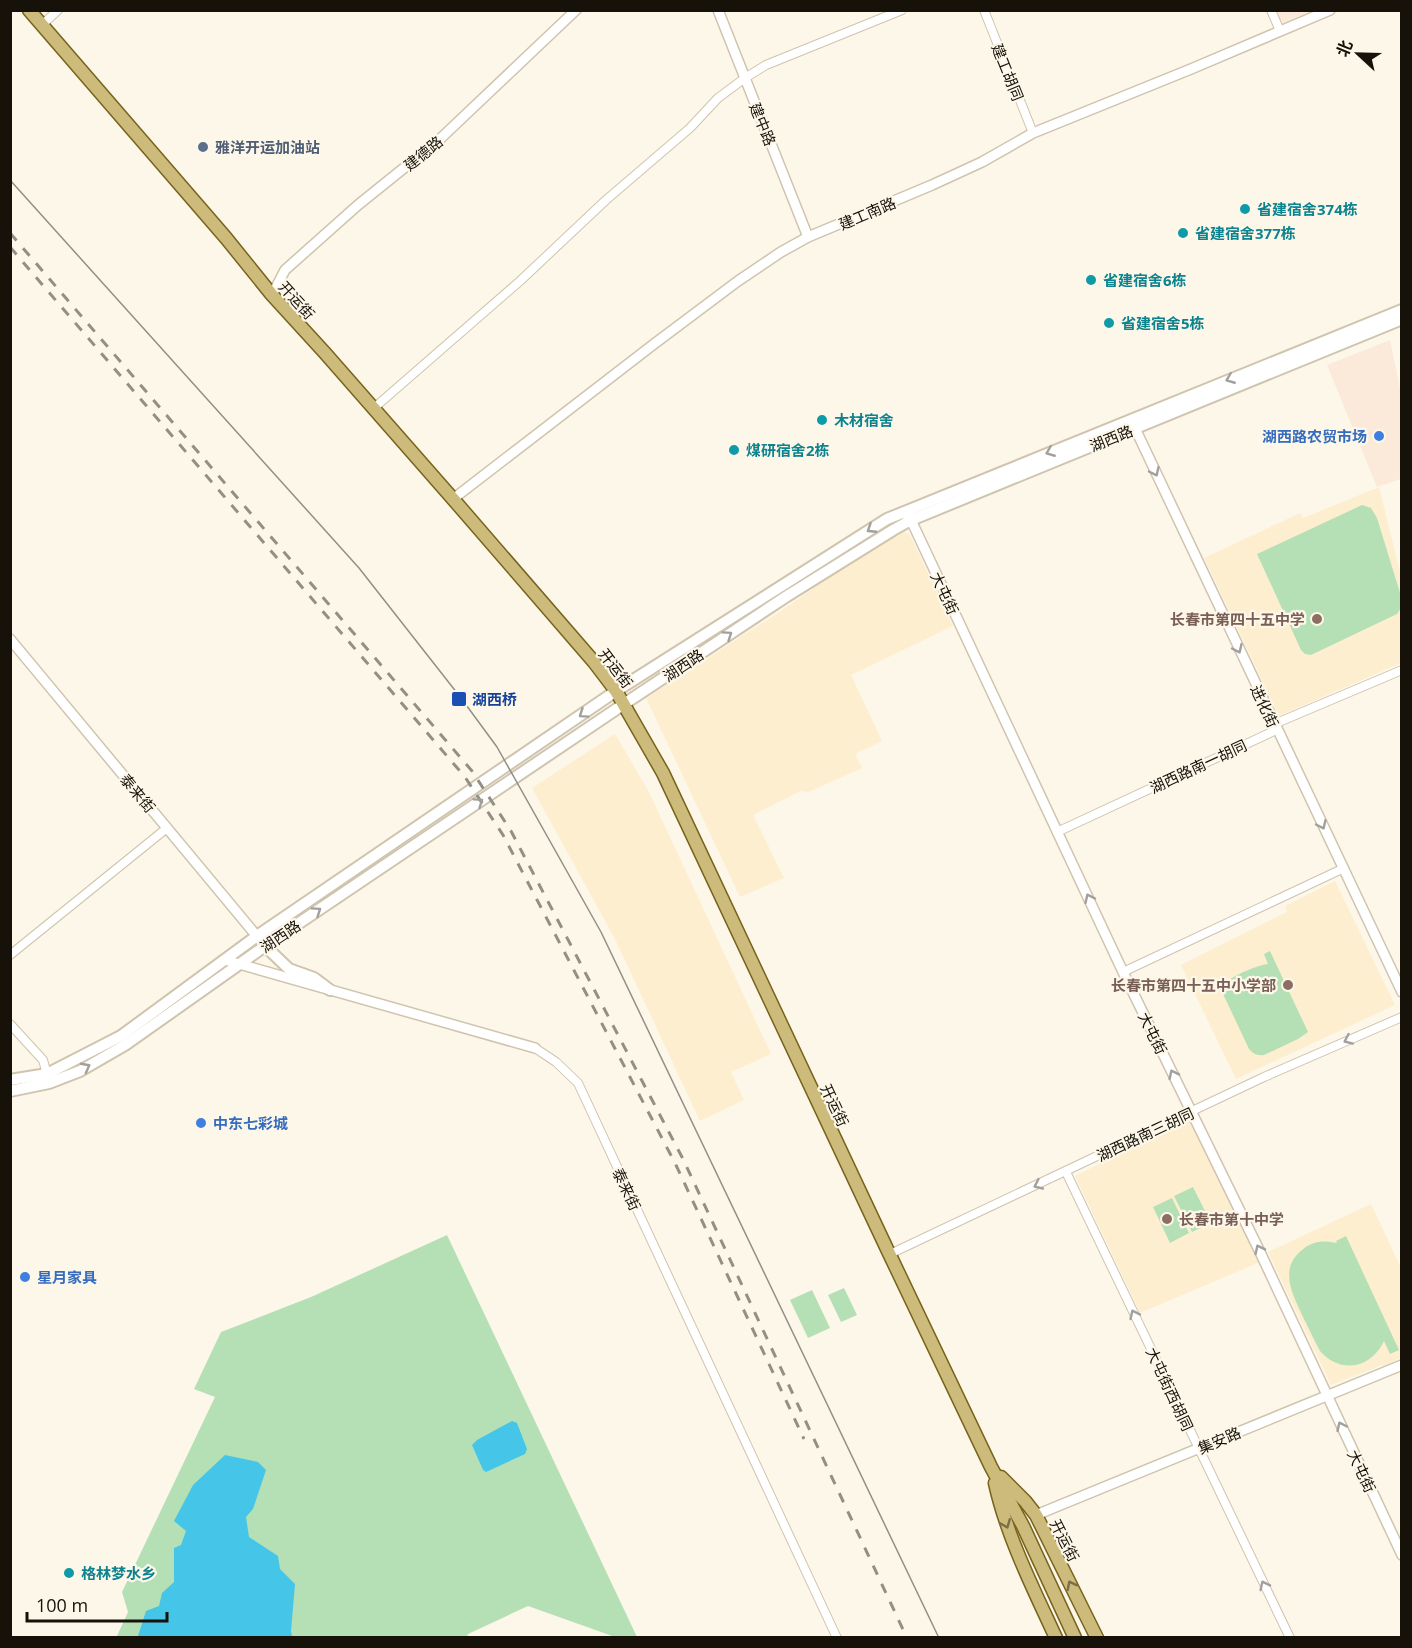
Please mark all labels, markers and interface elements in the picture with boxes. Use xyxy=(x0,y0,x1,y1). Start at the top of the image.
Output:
north arrow xyxy=(1328,24,1388,84)
text: 北 xyxy=(1331,37,1357,60)
street label: 建工胡同 xyxy=(987,40,1029,104)
street label: 建中路 xyxy=(745,99,781,149)
street label: 建德路 xyxy=(399,131,447,175)
place label: 雅洋开运加油站 xyxy=(215,137,320,157)
marker: 雅洋开运加油站 xyxy=(196,140,210,154)
street label: 建工南路 xyxy=(835,192,899,234)
place label: 省建宿舍374栋 xyxy=(1257,199,1358,219)
marker: 省建宿舍374栋 xyxy=(1238,202,1252,216)
place label: 省建宿舍377栋 xyxy=(1195,223,1296,243)
marker: 省建宿舍377栋 xyxy=(1176,226,1190,240)
place label: 省建宿舍6栋 xyxy=(1103,270,1187,290)
marker: 省建宿舍6栋 xyxy=(1084,273,1098,287)
street label: 开运街 xyxy=(275,277,319,323)
place label: 省建宿舍5栋 xyxy=(1121,313,1205,333)
marker: 省建宿舍5栋 xyxy=(1102,316,1116,330)
one-way arrow xyxy=(1225,371,1236,384)
place label: 木材宿舍 xyxy=(834,410,894,430)
marker: 木材宿舍 xyxy=(815,413,829,427)
street label: 湖西路 xyxy=(1086,420,1136,456)
place label: 湖西路农贸市场 xyxy=(1262,426,1367,446)
marker: 湖西路农贸市场 xyxy=(1372,429,1386,443)
place label: 煤研宿舍2栋 xyxy=(746,440,830,460)
marker: 煤研宿舍2栋 xyxy=(727,443,741,457)
one-way arrow xyxy=(1045,445,1056,457)
one-way arrow xyxy=(1148,466,1160,477)
one-way arrow xyxy=(867,522,878,533)
street label: 大屯街 xyxy=(926,568,964,618)
place label: 长春市第四十五中学 xyxy=(1170,609,1305,629)
marker: 长春市第四十五中学 xyxy=(1310,612,1324,626)
one-way arrow xyxy=(721,631,732,642)
one-way arrow xyxy=(1231,642,1243,653)
street label: 开运街 xyxy=(594,644,638,692)
street label: 湖西路 xyxy=(659,644,707,686)
street label: 进化街 xyxy=(1246,681,1284,731)
place label: 湖西桥 xyxy=(472,689,517,709)
marker: 湖西桥 xyxy=(450,690,468,708)
one-way arrow xyxy=(579,707,590,718)
street label: 湖西路南一胡同 xyxy=(1146,735,1250,797)
street label: 泰来街 xyxy=(116,769,160,817)
one-way arrow xyxy=(472,798,483,809)
one-way arrow xyxy=(1314,819,1326,830)
one-way arrow xyxy=(1084,894,1096,905)
one-way arrow xyxy=(310,907,321,918)
street label: 湖西路 xyxy=(256,915,304,957)
place label: 长春市第四十五中小学部 xyxy=(1111,975,1276,995)
marker: 长春市第四十五中小学部 xyxy=(1281,978,1295,992)
street label: 大屯街 xyxy=(1134,1008,1172,1058)
one-way arrow xyxy=(1343,1033,1354,1045)
one-way arrow xyxy=(80,1063,90,1074)
one-way arrow xyxy=(1168,1070,1180,1081)
street label: 开运街 xyxy=(816,1080,854,1130)
street label: 湖西路南三胡同 xyxy=(1093,1103,1197,1165)
place label: 中东七彩城 xyxy=(213,1113,288,1133)
marker: 中东七彩城 xyxy=(194,1116,208,1130)
street label: 泰来街 xyxy=(608,1164,646,1214)
one-way arrow xyxy=(1033,1177,1044,1189)
place label: 长春市第十中学 xyxy=(1179,1209,1284,1229)
marker: 长春市第十中学 xyxy=(1160,1212,1174,1226)
one-way arrow xyxy=(1254,1245,1266,1256)
place label: 星月家具 xyxy=(37,1267,97,1287)
marker: 星月家具 xyxy=(18,1270,32,1284)
one-way arrow xyxy=(1130,1310,1142,1321)
street label: 大屯街西胡同 xyxy=(1142,1344,1198,1434)
street label: 集安路 xyxy=(1194,1422,1244,1458)
one-way arrow xyxy=(1336,1422,1348,1433)
street label: 大屯街 xyxy=(1343,1446,1381,1496)
street label: 开运街 xyxy=(1046,1515,1084,1565)
one-way arrow xyxy=(999,1517,1011,1528)
place label: 格林梦水乡 xyxy=(81,1563,156,1583)
marker: 格林梦水乡 xyxy=(62,1566,76,1580)
one-way arrow xyxy=(1067,1580,1079,1591)
one-way arrow xyxy=(1260,1580,1272,1591)
scale bar xyxy=(27,1585,166,1623)
text: 100 m xyxy=(36,1593,88,1617)

